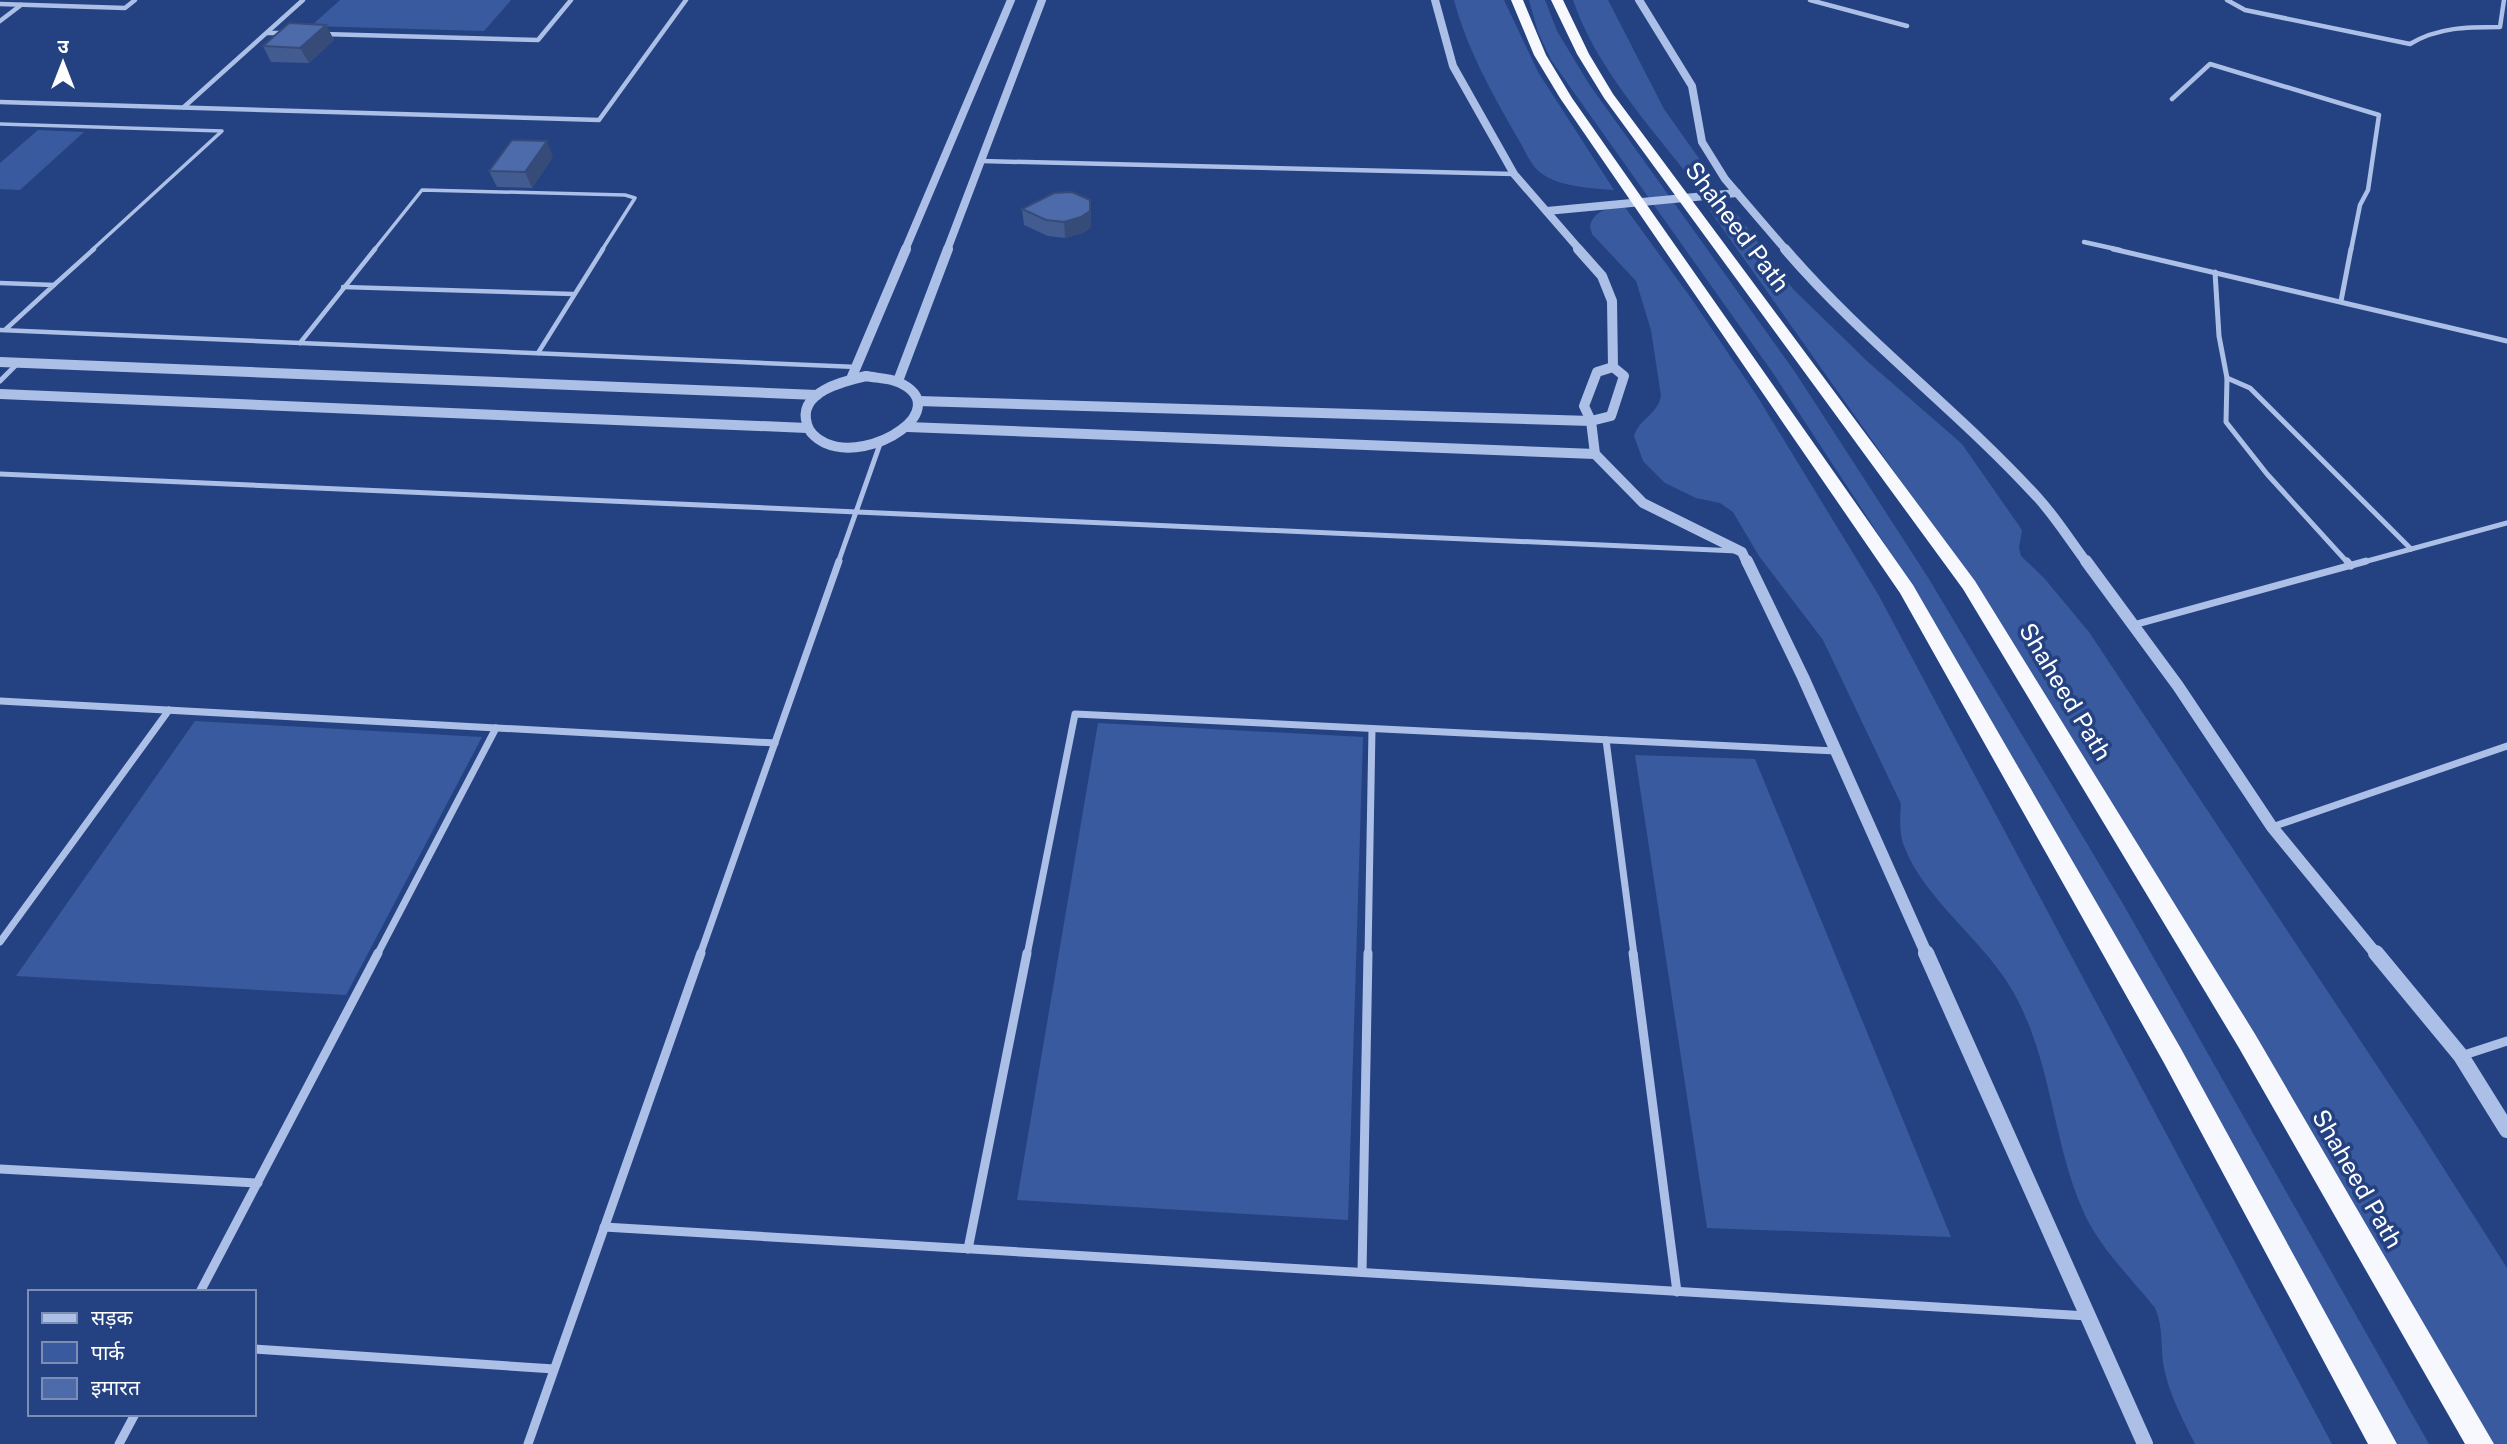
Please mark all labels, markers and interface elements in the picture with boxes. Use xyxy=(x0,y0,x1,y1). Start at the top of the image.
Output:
north arrow xyxy=(28,28,98,98)
text: उ xyxy=(57,35,69,57)
street label: Shaheed Path xyxy=(1680,156,1796,297)
street label: Shaheed Path xyxy=(2014,618,2118,765)
street label: Shaheed Path xyxy=(2307,1104,2409,1253)
legend xyxy=(28,1290,256,1416)
text: सड़क xyxy=(91,1305,133,1330)
text: पार्क xyxy=(91,1340,125,1365)
text: इमारत xyxy=(91,1375,141,1400)

